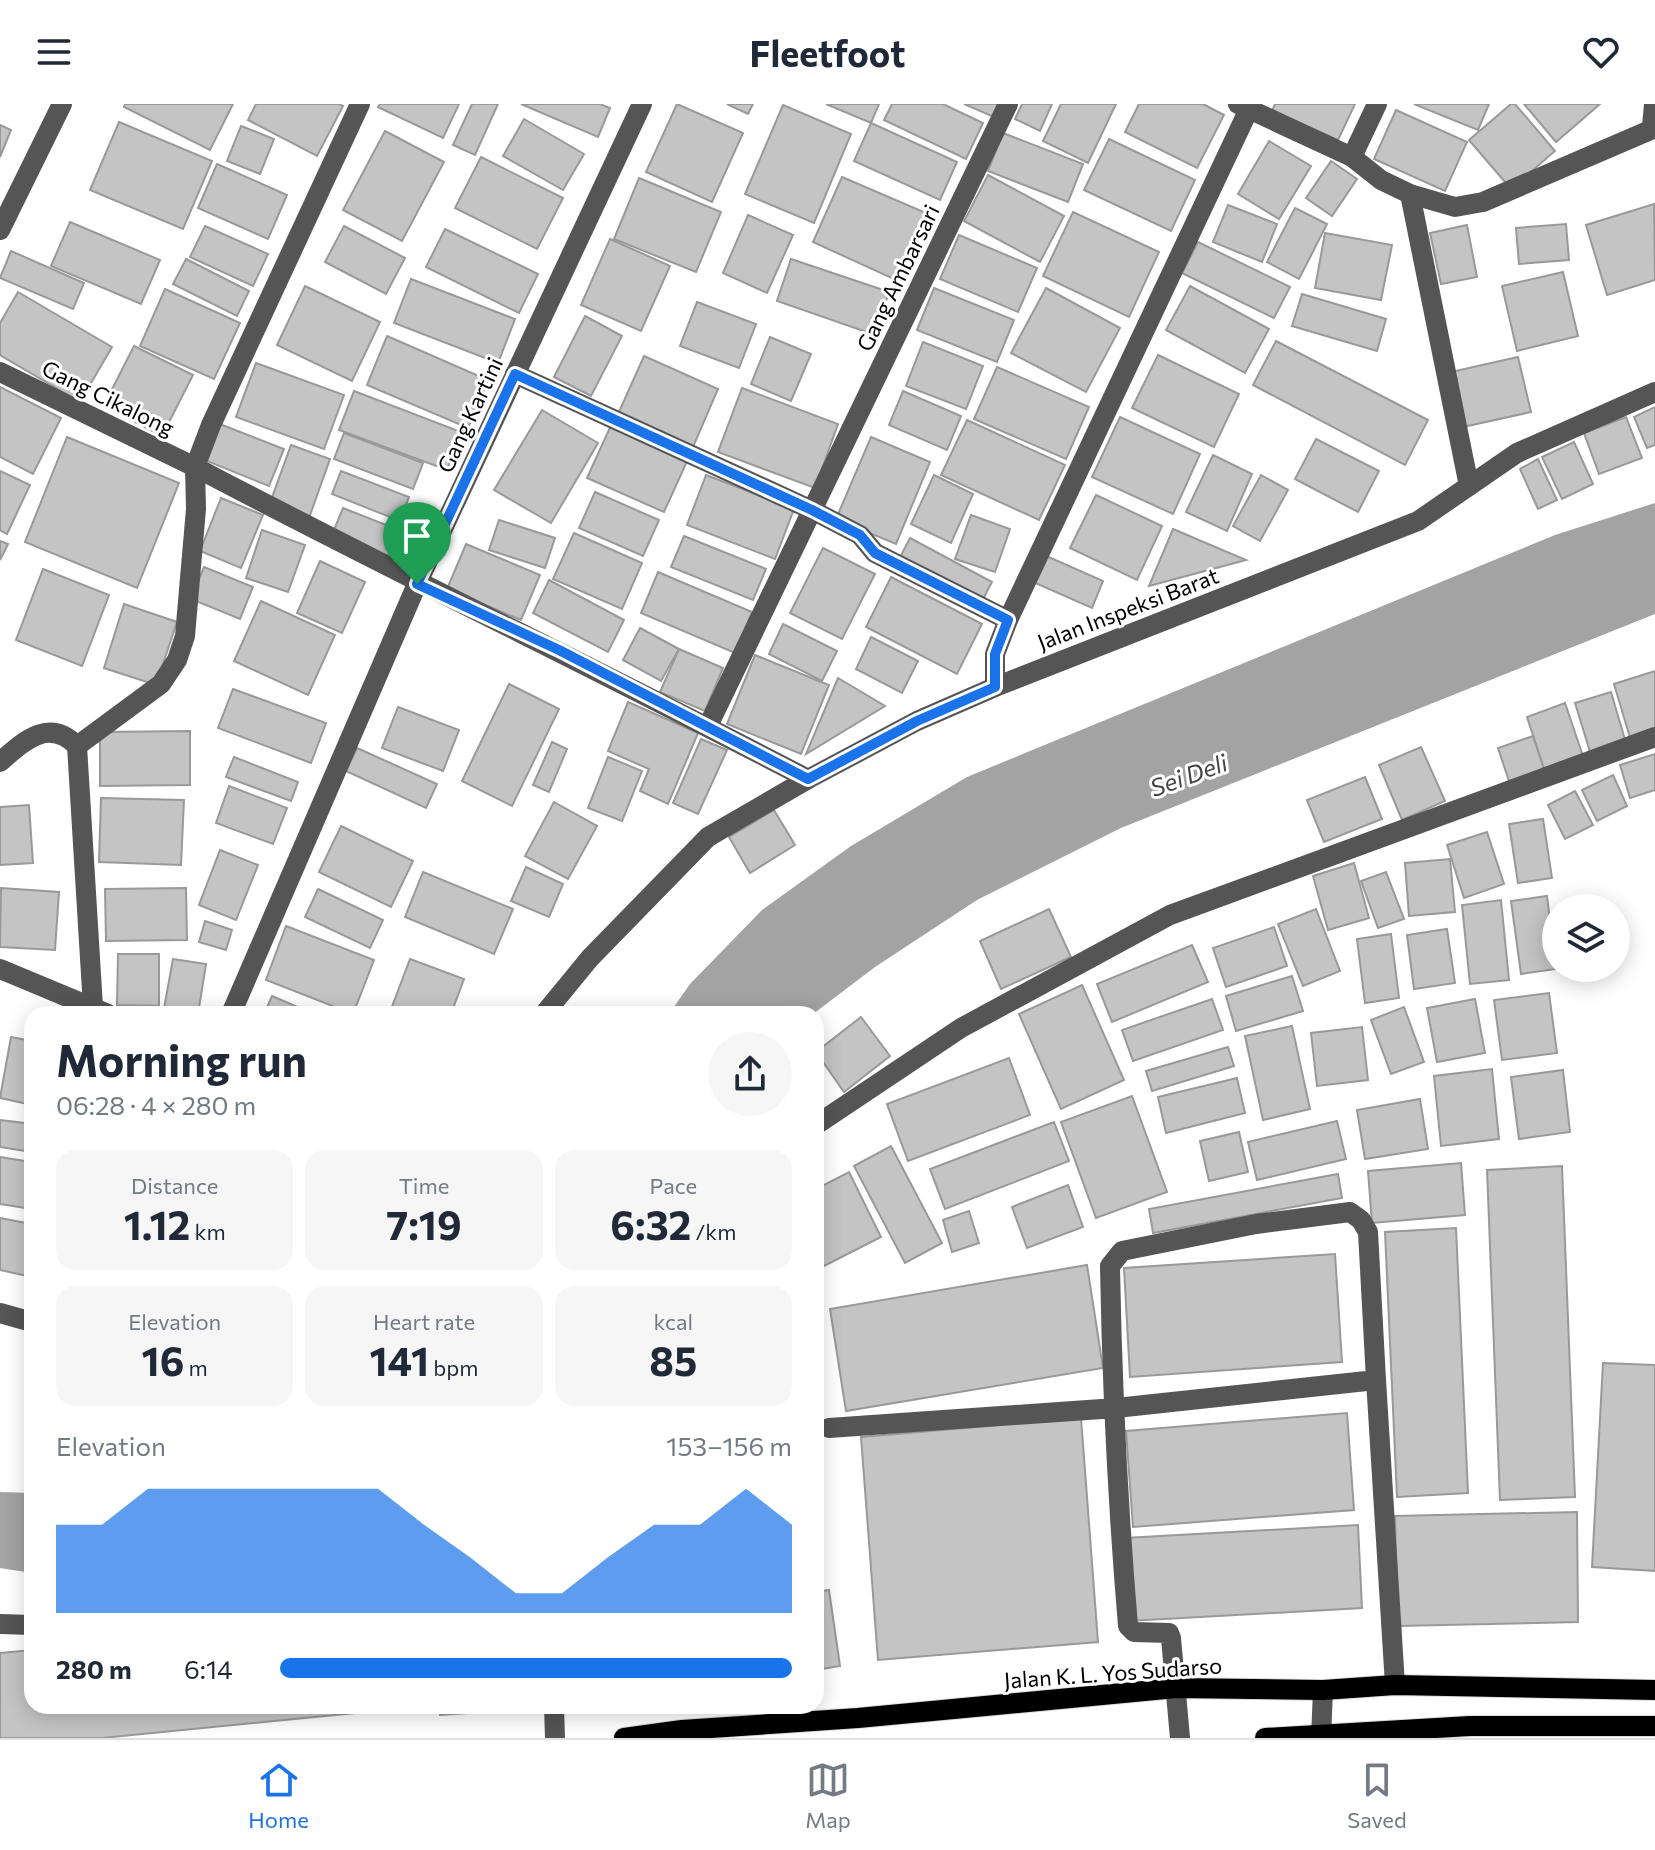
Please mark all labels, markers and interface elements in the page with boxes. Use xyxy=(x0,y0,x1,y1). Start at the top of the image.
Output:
icon: menu xyxy=(32,30,76,74)
text: Fleetfoot xyxy=(750,30,905,74)
icon: heart xyxy=(1579,30,1623,74)
street label: Gang Ambarsari xyxy=(850,200,945,355)
street label: Gang Kartini xyxy=(431,353,508,477)
street label: Gang Cikalong xyxy=(38,354,179,441)
pin xyxy=(383,502,451,584)
icon: arrive xyxy=(395,514,439,558)
street label: Jalan Inspeksi Barat xyxy=(1033,562,1222,656)
water label: Sei Deli xyxy=(1146,747,1232,802)
map controls xyxy=(1542,894,1630,982)
button: layers xyxy=(1542,894,1630,982)
text: Morning run xyxy=(56,1032,307,1086)
button: share xyxy=(708,1032,792,1116)
text: 06:28 · 4 × 280 m xyxy=(56,1089,256,1120)
text: Distance xyxy=(131,1172,218,1199)
text: Time xyxy=(399,1172,449,1199)
text: Pace xyxy=(649,1172,697,1199)
text: 1.12 xyxy=(124,1199,190,1248)
text: 7:19 xyxy=(386,1199,462,1248)
text: 6:32 xyxy=(610,1199,691,1248)
text: km xyxy=(190,1218,226,1245)
text: /km xyxy=(691,1218,736,1245)
text: Elevation xyxy=(128,1308,221,1335)
text: Heart rate xyxy=(373,1308,475,1335)
text: kcal xyxy=(654,1308,693,1335)
text: 16 xyxy=(142,1335,184,1384)
text: 141 xyxy=(370,1335,429,1384)
text: 85 xyxy=(649,1335,697,1384)
text: m xyxy=(184,1354,208,1381)
text: bpm xyxy=(429,1354,478,1381)
text: Elevation xyxy=(56,1430,166,1461)
text: 153–156 m xyxy=(666,1430,792,1461)
street label: Jalan K. L. Yos Sudarso xyxy=(1003,1651,1223,1694)
text: 280 m xyxy=(56,1653,132,1684)
text: 6:14 xyxy=(184,1653,233,1684)
tab: Home xyxy=(248,1758,309,1833)
tab: Map xyxy=(805,1758,851,1833)
tab: Saved xyxy=(1347,1758,1407,1833)

